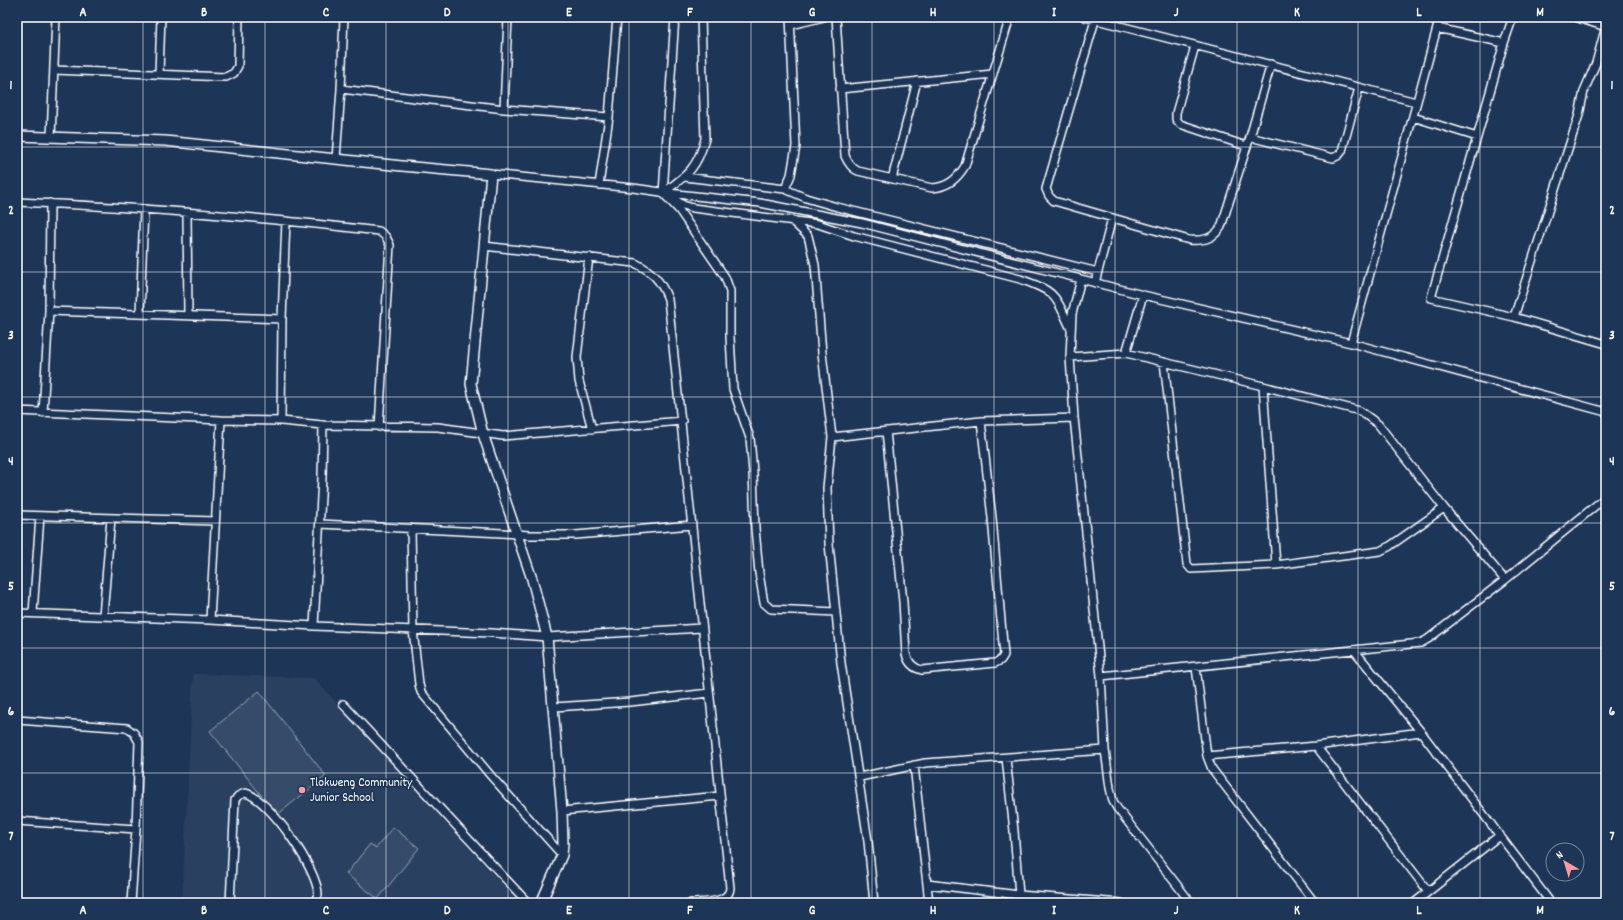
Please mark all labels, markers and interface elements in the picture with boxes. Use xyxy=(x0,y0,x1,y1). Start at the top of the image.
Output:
text: A xyxy=(79,4,87,23)
text: B xyxy=(201,4,207,23)
text: C xyxy=(323,4,330,23)
text: D xyxy=(444,4,451,23)
text: E xyxy=(566,4,573,23)
text: F xyxy=(687,4,693,23)
text: G xyxy=(809,4,816,23)
text: H xyxy=(930,4,937,23)
text: I xyxy=(1052,4,1057,23)
text: J xyxy=(1174,4,1179,23)
text: K xyxy=(1294,4,1300,23)
text: L xyxy=(1416,4,1422,23)
text: M xyxy=(1536,4,1544,23)
text: 1 xyxy=(10,77,13,96)
text: 1 xyxy=(1611,77,1614,96)
text: 2 xyxy=(8,202,14,221)
text: 2 xyxy=(1609,202,1615,221)
text: 3 xyxy=(8,327,14,346)
text: 3 xyxy=(1609,327,1615,346)
text: 4 xyxy=(8,453,14,472)
text: 4 xyxy=(1609,453,1615,472)
text: 5 xyxy=(8,578,14,597)
text: 5 xyxy=(1609,578,1615,597)
text: 6 xyxy=(8,703,15,722)
text: 6 xyxy=(1609,703,1616,722)
place label: Tlokweng Community Junior School xyxy=(310,774,413,808)
marker: Tlokweng Community Junior School xyxy=(297,785,307,795)
text: 7 xyxy=(9,828,14,847)
text: 7 xyxy=(1610,828,1615,847)
north arrow xyxy=(1545,842,1585,882)
text: N xyxy=(1553,847,1568,864)
text: A xyxy=(79,902,87,920)
text: B xyxy=(201,902,207,920)
text: C xyxy=(323,902,330,920)
text: D xyxy=(444,902,451,920)
text: E xyxy=(566,902,573,920)
text: F xyxy=(687,902,693,920)
text: G xyxy=(809,902,816,920)
text: H xyxy=(930,902,937,920)
text: I xyxy=(1052,902,1057,920)
text: J xyxy=(1174,902,1179,920)
text: K xyxy=(1294,902,1300,920)
text: L xyxy=(1416,902,1422,920)
text: M xyxy=(1536,902,1544,920)

